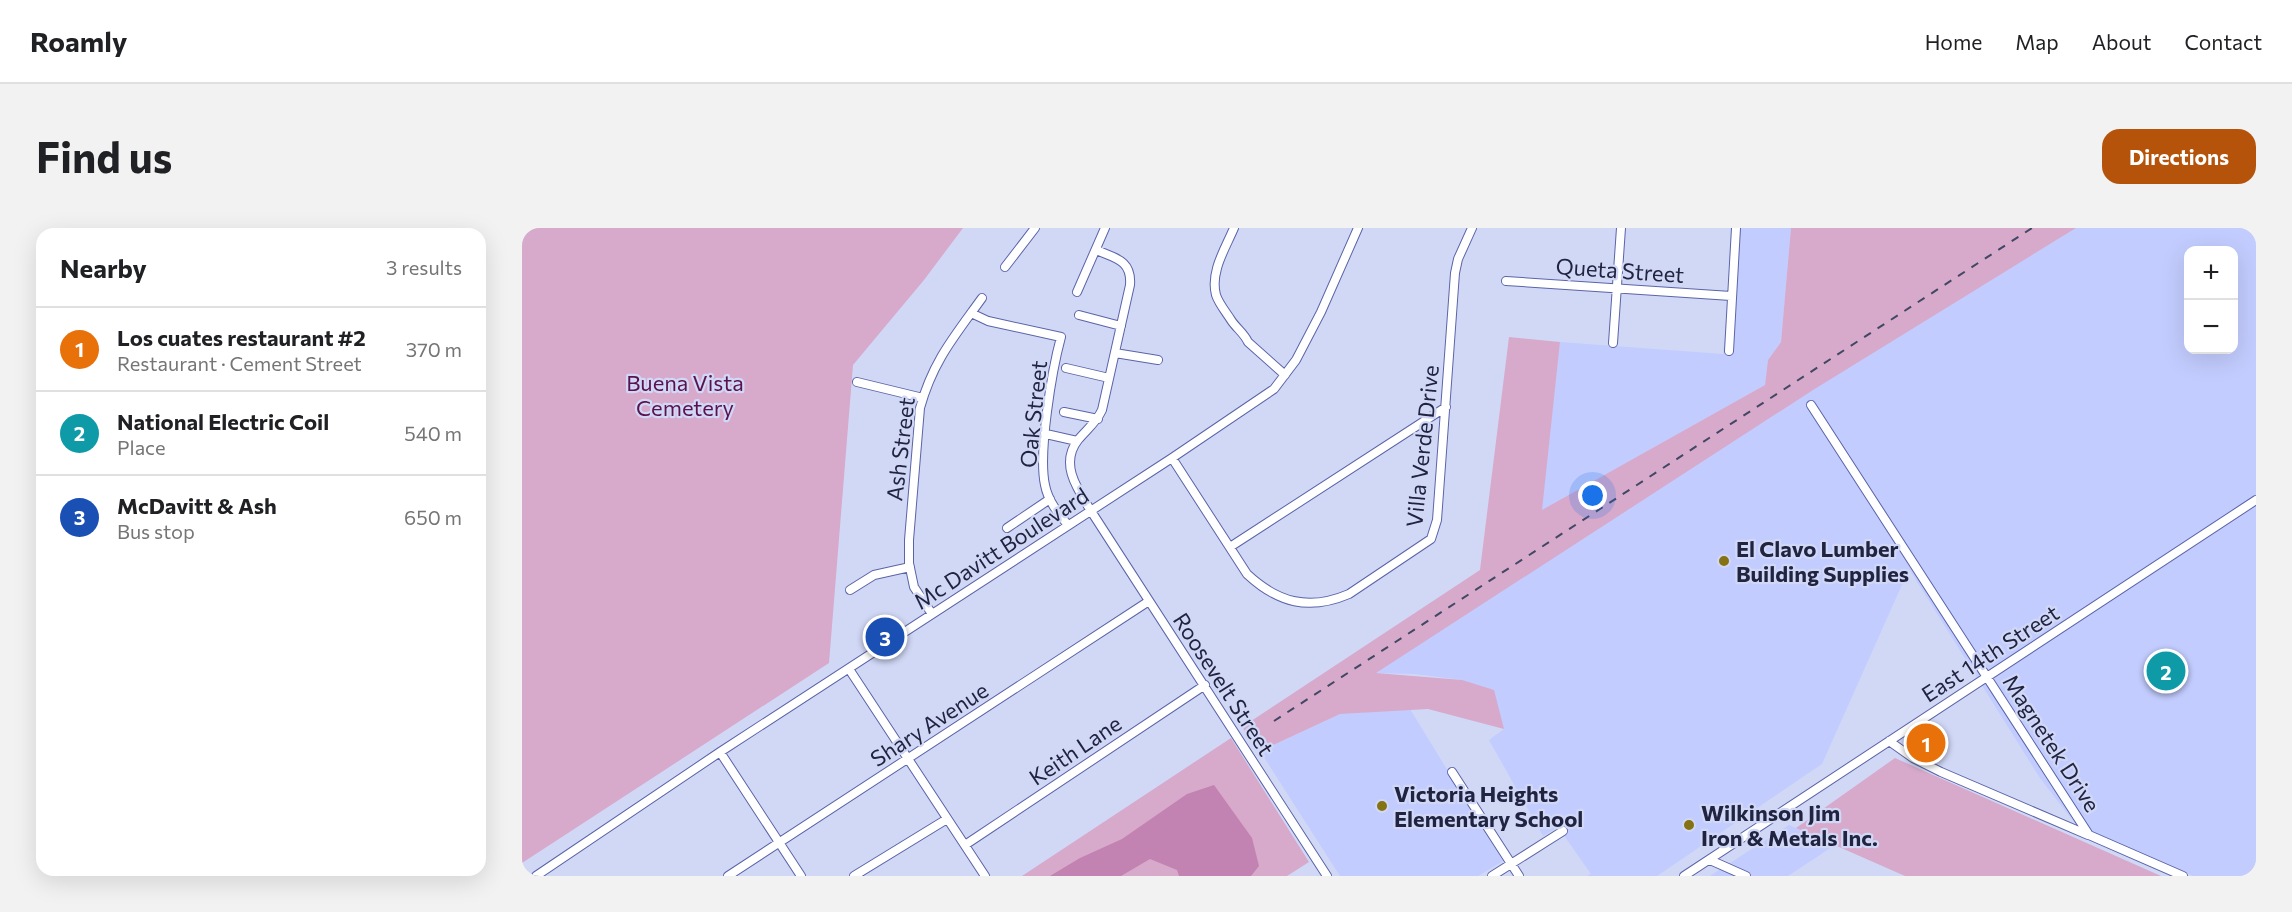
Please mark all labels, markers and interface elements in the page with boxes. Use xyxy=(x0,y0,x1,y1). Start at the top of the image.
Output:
text: Roamly xyxy=(30,24,127,58)
text: Home xyxy=(1925,29,1982,54)
text: Map xyxy=(2015,29,2059,54)
text: About xyxy=(2092,29,2151,54)
text: Contact xyxy=(2184,29,2262,54)
button: Directions xyxy=(2102,129,2256,184)
text: Find us xyxy=(36,130,172,182)
map controls xyxy=(2184,246,2238,354)
button: + xyxy=(2184,246,2238,300)
text: Nearby xyxy=(60,252,147,283)
street label: Queta Street xyxy=(1555,252,1685,288)
text: 3 results xyxy=(386,255,462,279)
button: − xyxy=(2184,300,2238,354)
text: Los cuates restaurant #2 xyxy=(117,324,366,351)
text: 1 xyxy=(75,337,84,361)
text: 370 m xyxy=(406,337,462,361)
text: Restaurant · Cement Street xyxy=(117,351,362,375)
street label: Oak Street xyxy=(1014,359,1052,469)
street label: Villa Verde Drive xyxy=(1400,364,1444,528)
park label: Buena Vista Cemetery xyxy=(626,369,744,421)
street label: Ash Street xyxy=(880,396,920,502)
text: National Electric Coil xyxy=(117,408,329,435)
text: 2 xyxy=(74,421,85,445)
text: 540 m xyxy=(404,421,462,445)
text: Place xyxy=(117,435,166,459)
street label: Mc Davitt Boulevard xyxy=(909,481,1093,615)
your location xyxy=(1578,481,1607,510)
text: McDavitt & Ash xyxy=(117,492,277,519)
text: 3 xyxy=(74,505,85,529)
text: 650 m xyxy=(404,505,462,529)
text: Bus stop xyxy=(117,519,195,543)
place label: El Clavo Lumber Building Supplies xyxy=(1736,535,1909,587)
marker: El Clavo Lumber Building Supplies xyxy=(1717,554,1731,568)
street label: East 14th Street xyxy=(1916,599,2064,707)
street label: Roosevelt Street xyxy=(1168,607,1280,761)
pin: 3 xyxy=(866,614,904,660)
pin: 2 xyxy=(2146,648,2186,694)
street label: Magnetek Drive xyxy=(1998,669,2106,817)
street label: Shary Avenue xyxy=(865,676,993,772)
street label: Keith Lane xyxy=(1024,709,1126,791)
pin: 1 xyxy=(1906,720,1946,766)
place label: Victoria Heights Elementary School xyxy=(1394,780,1583,832)
marker: Victoria Heights Elementary School xyxy=(1375,799,1389,813)
place label: Wilkinson Jim Iron & Metals Inc. xyxy=(1701,799,1878,851)
marker: Wilkinson Jim Iron & Metals Inc. xyxy=(1682,818,1696,832)

